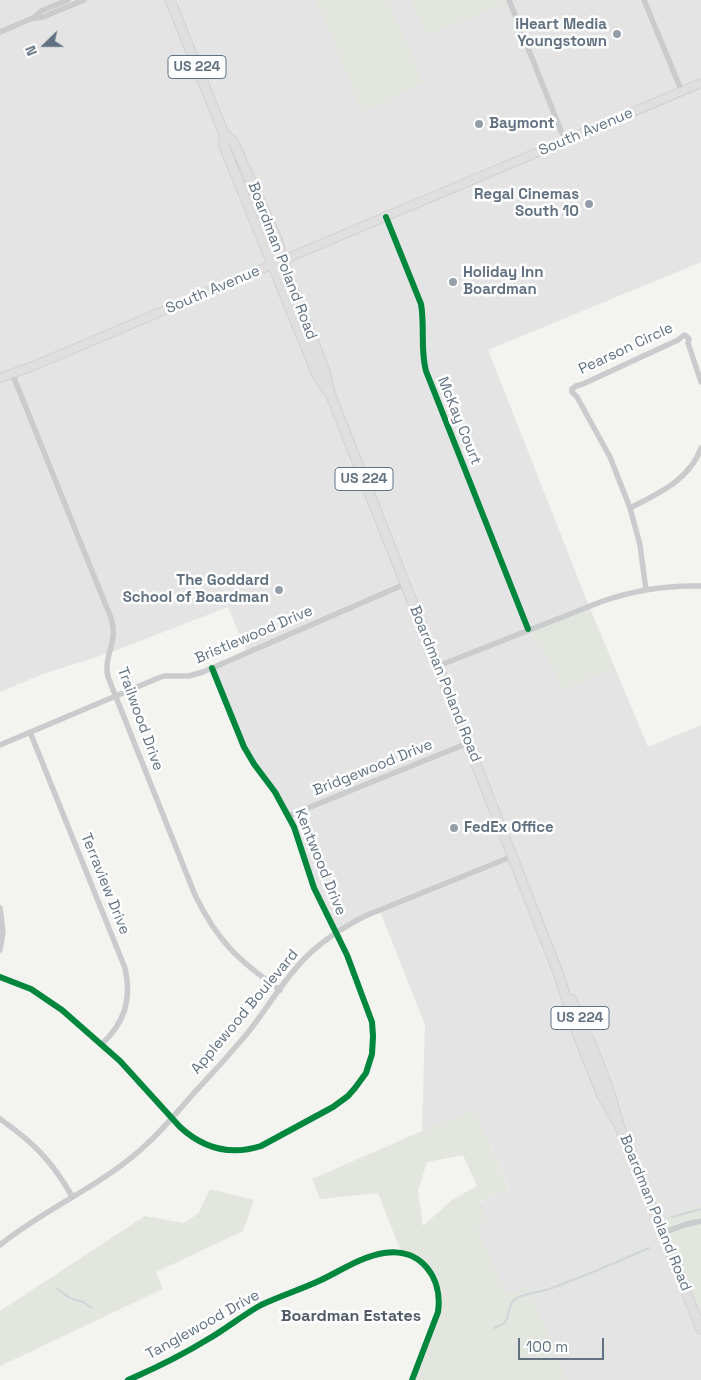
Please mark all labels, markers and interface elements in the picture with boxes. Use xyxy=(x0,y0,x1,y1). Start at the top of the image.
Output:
place label: iHeart Media Youngstown xyxy=(515,16,607,51)
north arrow xyxy=(20,20,70,70)
marker: iHeart Media Youngstown xyxy=(611,28,623,40)
text: N xyxy=(21,43,41,58)
road number: US 224 xyxy=(168,56,226,78)
street label: South Avenue xyxy=(536,104,636,160)
place label: Baymont xyxy=(489,115,555,133)
marker: Baymont xyxy=(473,118,485,130)
street label: Boardman Poland Road xyxy=(244,180,320,342)
place label: Regal Cinemas South 10 xyxy=(474,186,579,221)
marker: Regal Cinemas South 10 xyxy=(583,198,595,210)
street label: South Avenue xyxy=(163,262,263,318)
place label: Holiday Inn Boardman xyxy=(463,264,544,299)
marker: Holiday Inn Boardman xyxy=(447,276,459,288)
street label: Pearson Circle xyxy=(576,319,676,379)
street label: McKay Court xyxy=(433,374,485,468)
road number: US 224 xyxy=(335,468,393,490)
place label: The Goddard School of Boardman xyxy=(123,572,269,607)
marker: The Goddard School of Boardman xyxy=(273,584,285,596)
street label: Bristlewood Drive xyxy=(192,602,316,668)
street label: Boardman Poland Road xyxy=(405,603,485,765)
street label: Trailwood Drive xyxy=(113,665,167,773)
street label: Bridgewood Drive xyxy=(311,736,435,800)
street label: Kentwood Drive xyxy=(290,806,350,918)
place label: FedEx Office xyxy=(464,819,554,837)
marker: FedEx Office xyxy=(448,822,460,834)
street label: Terraview Drive xyxy=(76,831,134,937)
street label: Applewood Boulevard xyxy=(188,946,302,1078)
road number: US 224 xyxy=(551,1006,609,1030)
street label: Boardman Poland Road xyxy=(615,1132,695,1294)
street label: Tanglewood Drive xyxy=(143,1286,263,1364)
district label: Boardman Estates xyxy=(281,1307,421,1327)
scale bar xyxy=(521,1328,607,1360)
text: 100 m xyxy=(526,1337,568,1356)

